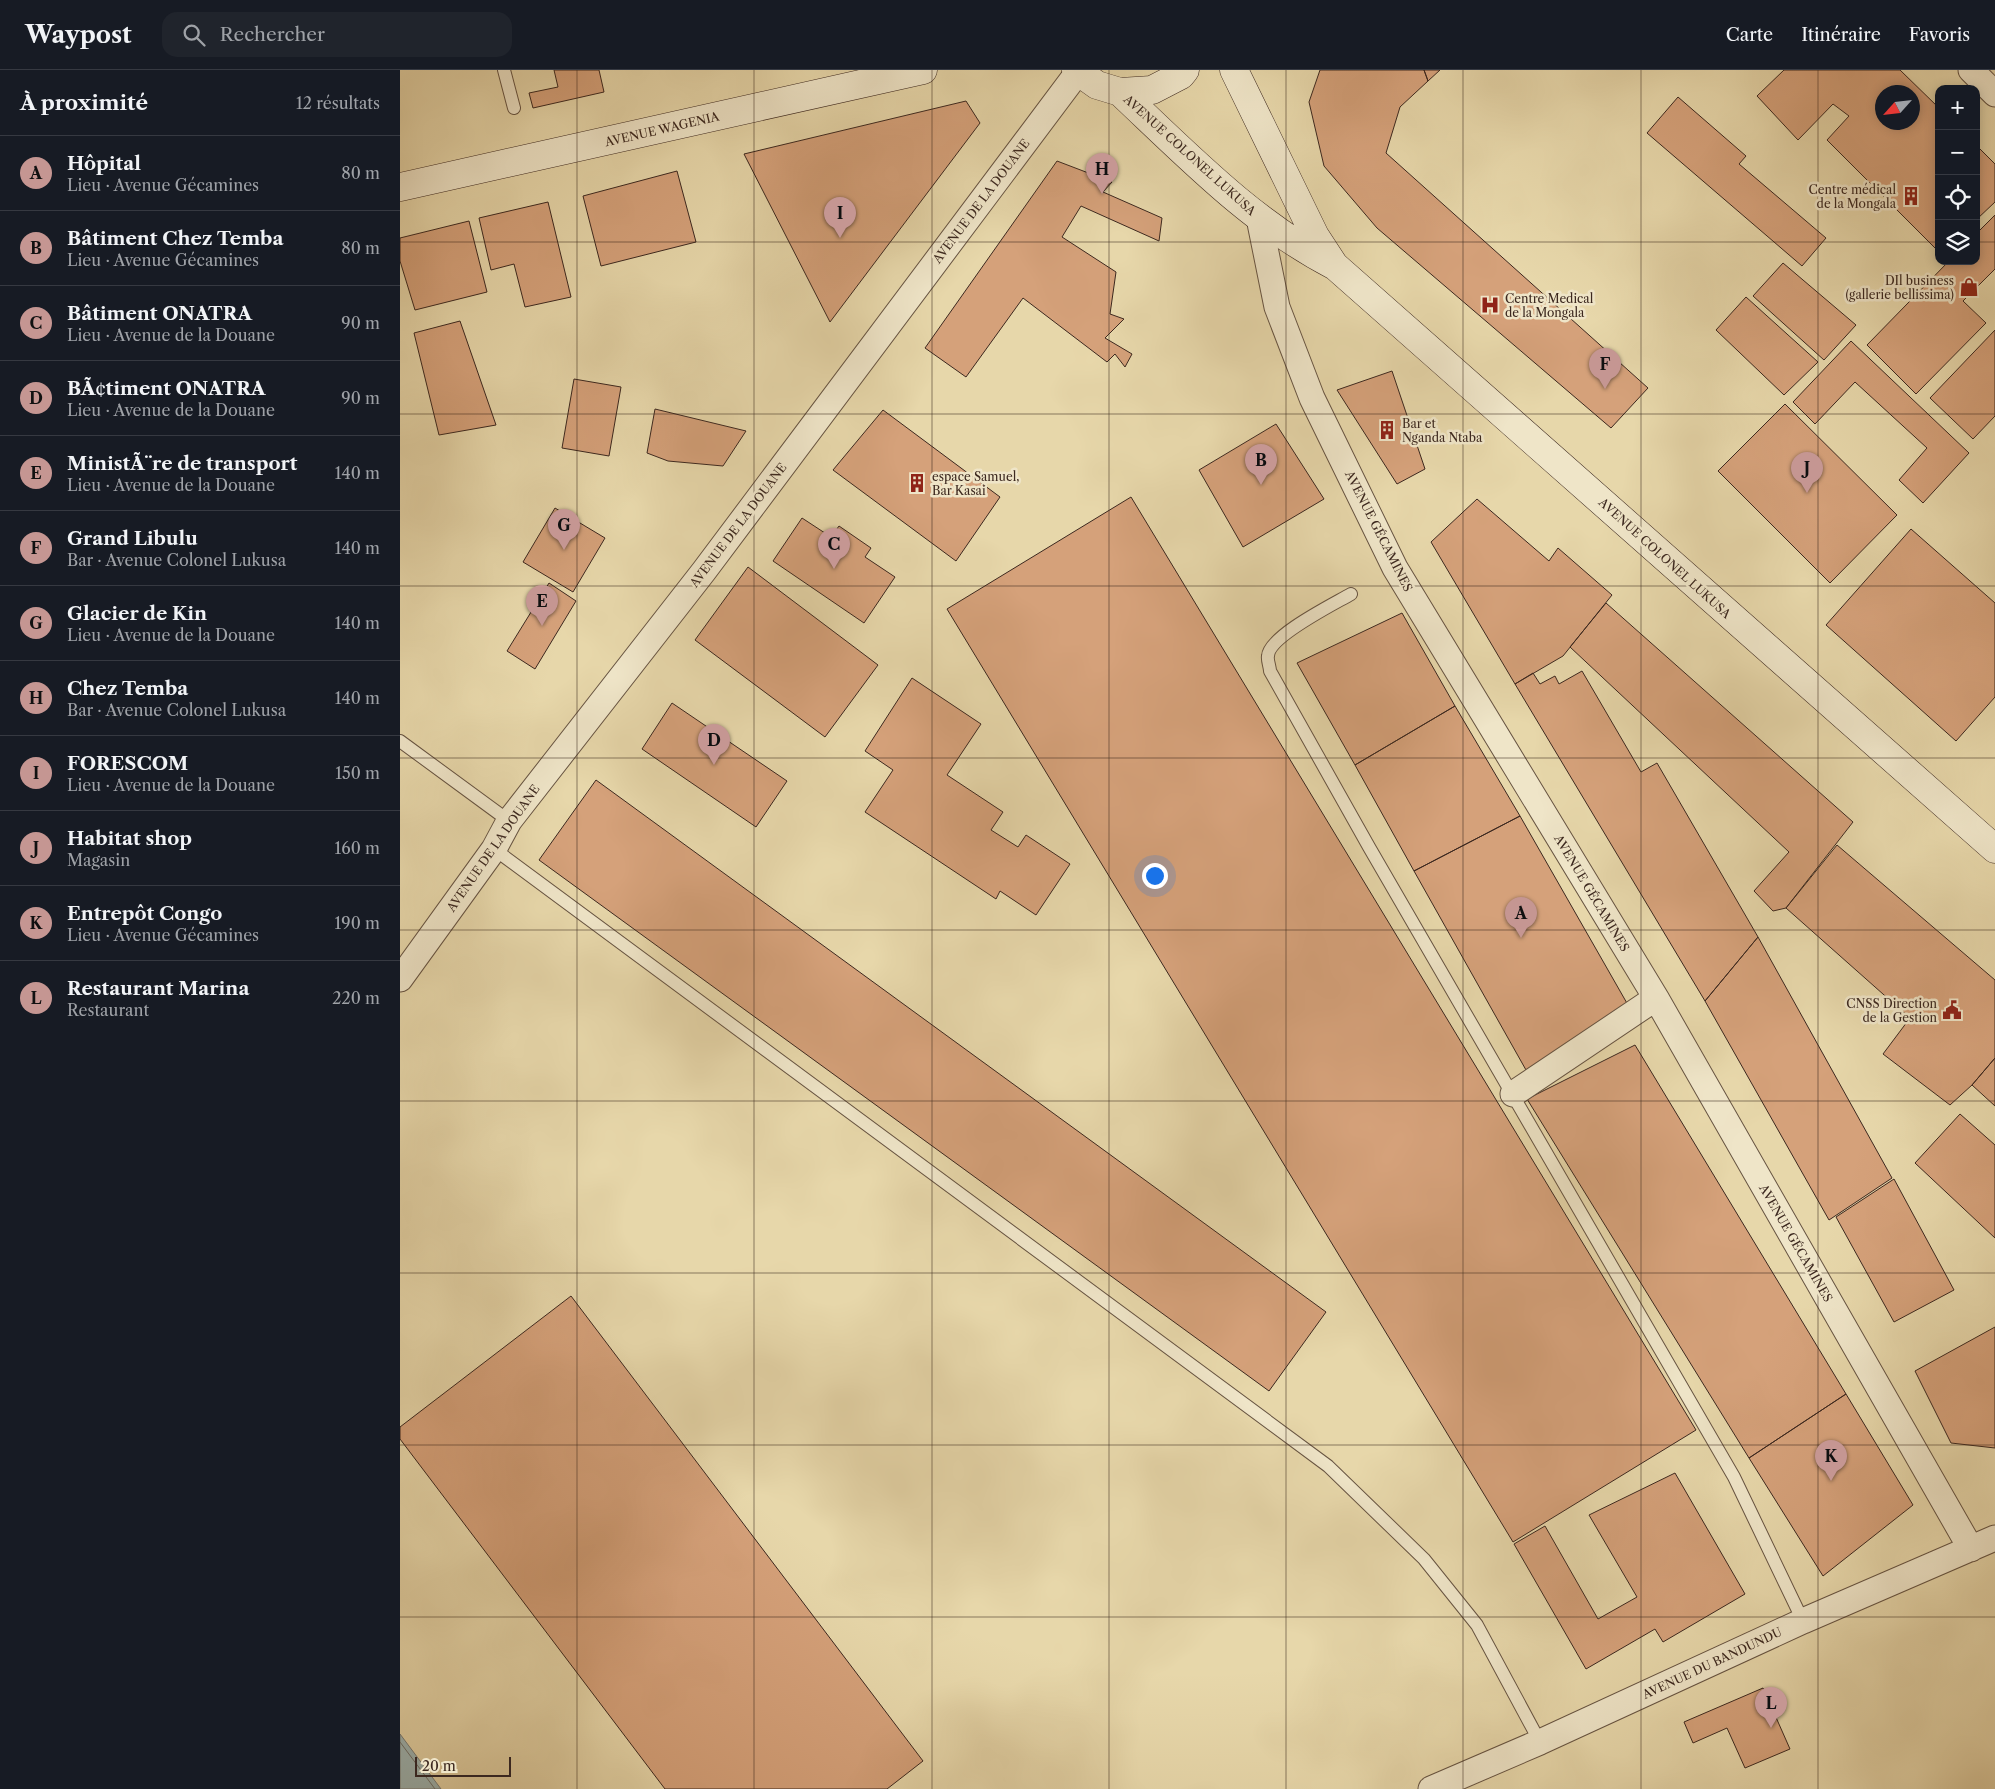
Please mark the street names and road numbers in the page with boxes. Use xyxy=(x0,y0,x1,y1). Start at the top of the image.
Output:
street label: AVENUE COLONEL LUKUSA xyxy=(1120,91,1260,219)
street label: AVENUE WAGENIA xyxy=(602,108,722,150)
street label: AVENUE DE LA DOUANE xyxy=(929,136,1033,267)
street label: AVENUE DE LA DOUANE xyxy=(686,460,790,591)
street label: AVENUE GÉCAMINES xyxy=(1342,467,1417,594)
street label: AVENUE COLONEL LUKUSA xyxy=(1595,494,1735,622)
street label: AVENUE DE LA DOUANE xyxy=(443,782,543,915)
street label: AVENUE GÉCAMINES xyxy=(1551,831,1634,954)
street label: AVENUE GÉCAMINES xyxy=(1756,1180,1837,1305)
street label: AVENUE DU BANDUNDU xyxy=(1639,1624,1784,1702)

